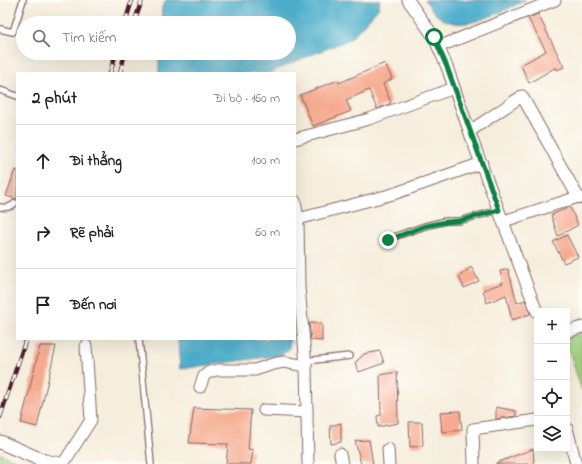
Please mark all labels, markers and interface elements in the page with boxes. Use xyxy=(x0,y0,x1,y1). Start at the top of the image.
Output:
search box xyxy=(16,16,296,60)
icon: search xyxy=(30,27,52,49)
text: Tìm kiếm xyxy=(62,27,116,49)
route start xyxy=(425,28,443,46)
text: 2 phút xyxy=(32,86,77,111)
text: Đi bộ · 160 m xyxy=(214,89,280,108)
icon: ahead xyxy=(32,150,54,172)
text: Đi thẳng xyxy=(70,150,122,172)
text: 100 m xyxy=(251,151,280,170)
icon: right xyxy=(32,222,54,244)
text: Rẽ phải xyxy=(70,222,114,244)
text: 60 m xyxy=(255,223,280,242)
route end xyxy=(379,231,397,249)
icon: arrive xyxy=(32,294,54,316)
text: Đến nơi xyxy=(70,294,117,316)
map controls xyxy=(534,308,570,452)
button: + xyxy=(534,308,570,344)
button: − xyxy=(534,344,570,380)
button: locate xyxy=(534,380,570,416)
button: layers xyxy=(534,416,570,452)

